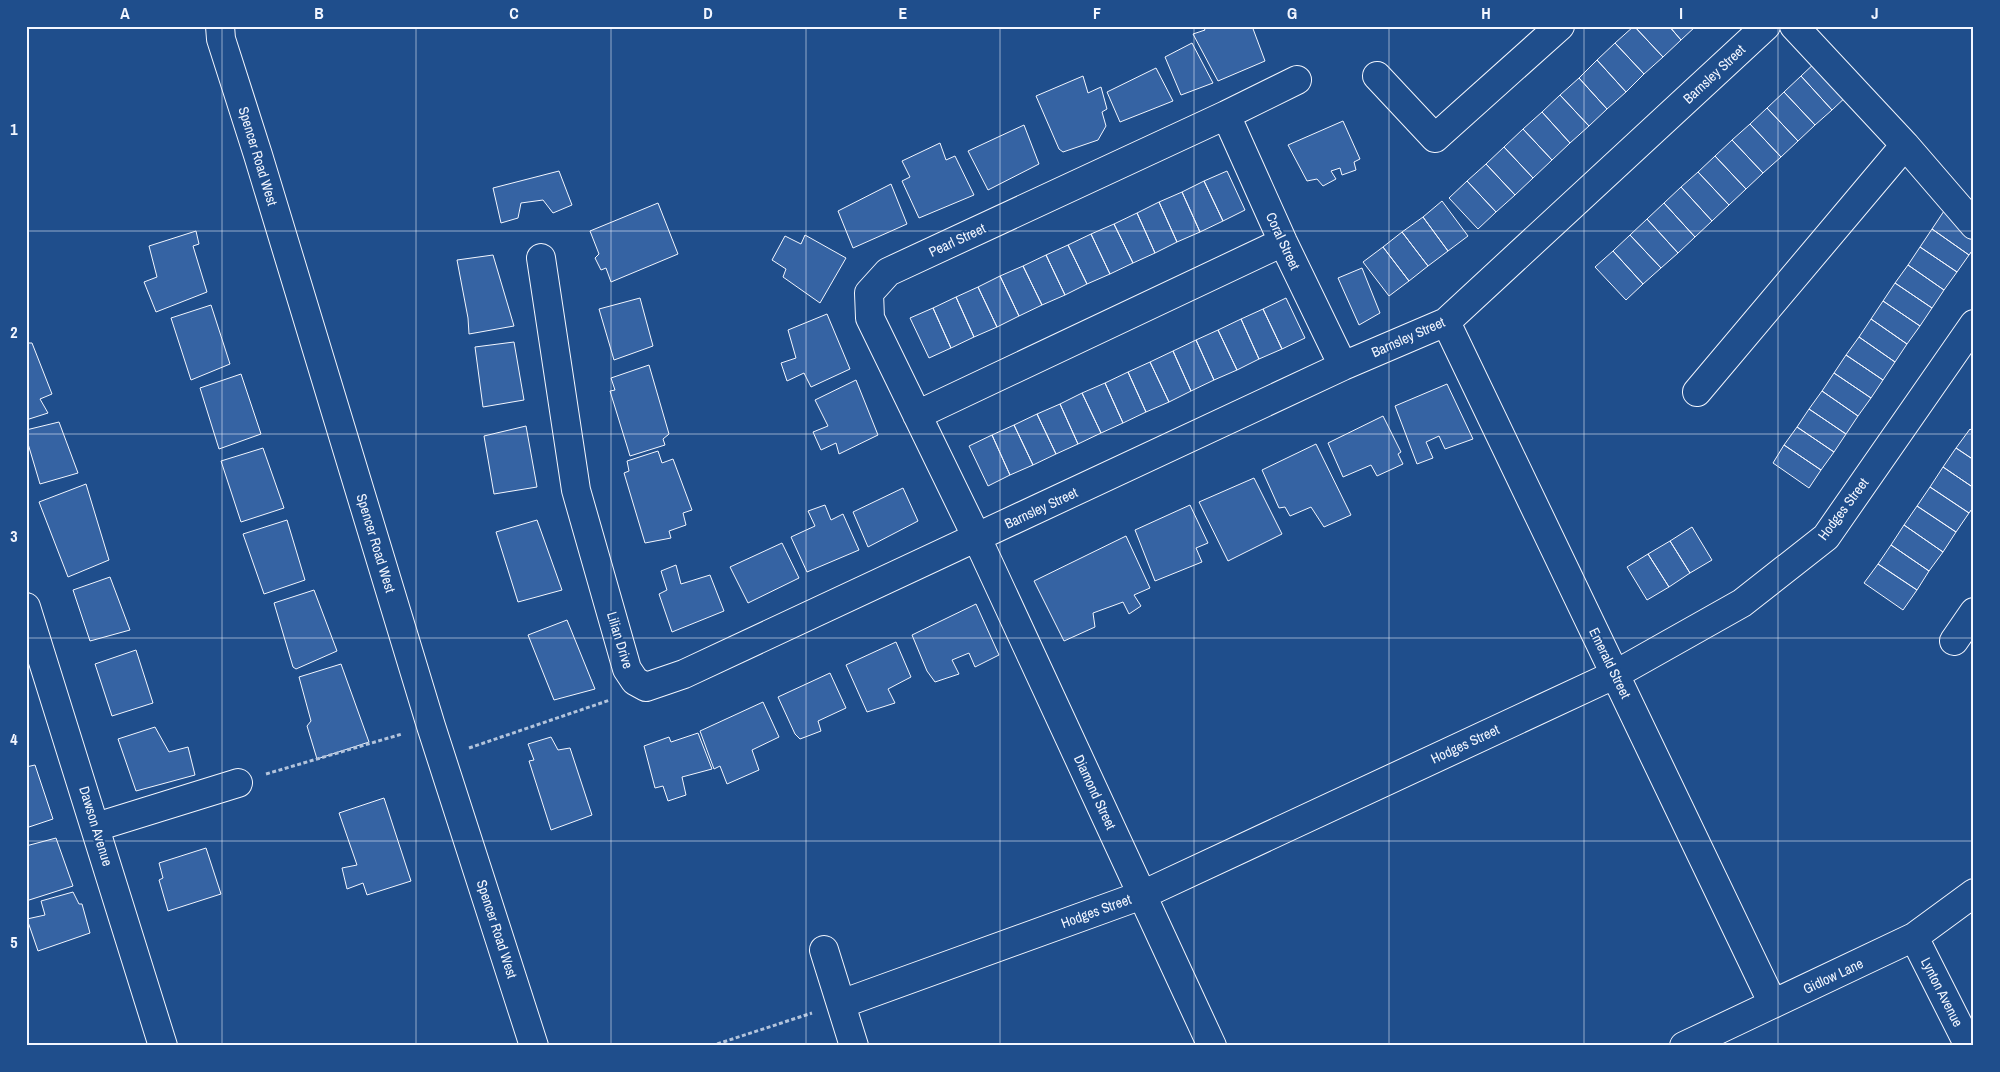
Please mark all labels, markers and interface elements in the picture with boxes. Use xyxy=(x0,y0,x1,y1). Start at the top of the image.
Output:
text: A xyxy=(120,2,130,24)
text: B xyxy=(314,2,324,24)
text: C xyxy=(509,2,519,24)
text: D xyxy=(703,2,713,24)
text: E xyxy=(899,2,908,24)
text: F xyxy=(1093,2,1101,24)
text: G xyxy=(1287,2,1297,24)
text: H xyxy=(1481,2,1491,24)
text: I xyxy=(1679,2,1683,24)
text: J xyxy=(1871,2,1879,24)
street label: Barnsley Street xyxy=(1679,41,1749,107)
street label: Spencer Road West xyxy=(234,104,282,208)
text: 1 xyxy=(10,118,18,140)
street label: Coral Street xyxy=(1262,209,1304,273)
street label: Pearl Street xyxy=(926,219,988,261)
street label: Barnsley Street xyxy=(1368,313,1448,361)
text: 2 xyxy=(10,321,18,343)
street label: Hodges Street xyxy=(1814,474,1872,544)
street label: Barnsley Street xyxy=(1002,483,1080,533)
street label: Spencer Road West xyxy=(352,491,400,595)
text: 3 xyxy=(10,525,18,547)
street label: Lilian Drive xyxy=(603,609,637,671)
street label: Emerald Street xyxy=(1585,625,1635,701)
street label: Hodges Street xyxy=(1428,720,1502,768)
text: 4 xyxy=(10,728,18,750)
street label: Diamond Street xyxy=(1070,752,1120,832)
street label: Dawson Avenue xyxy=(75,784,117,868)
street label: Spencer Road West xyxy=(473,877,521,981)
street label: Hodges Street xyxy=(1058,890,1134,932)
text: 5 xyxy=(10,931,18,953)
street label: Gidlow Lane xyxy=(1800,954,1866,998)
street label: Lynton Avenue xyxy=(1917,954,1967,1030)

